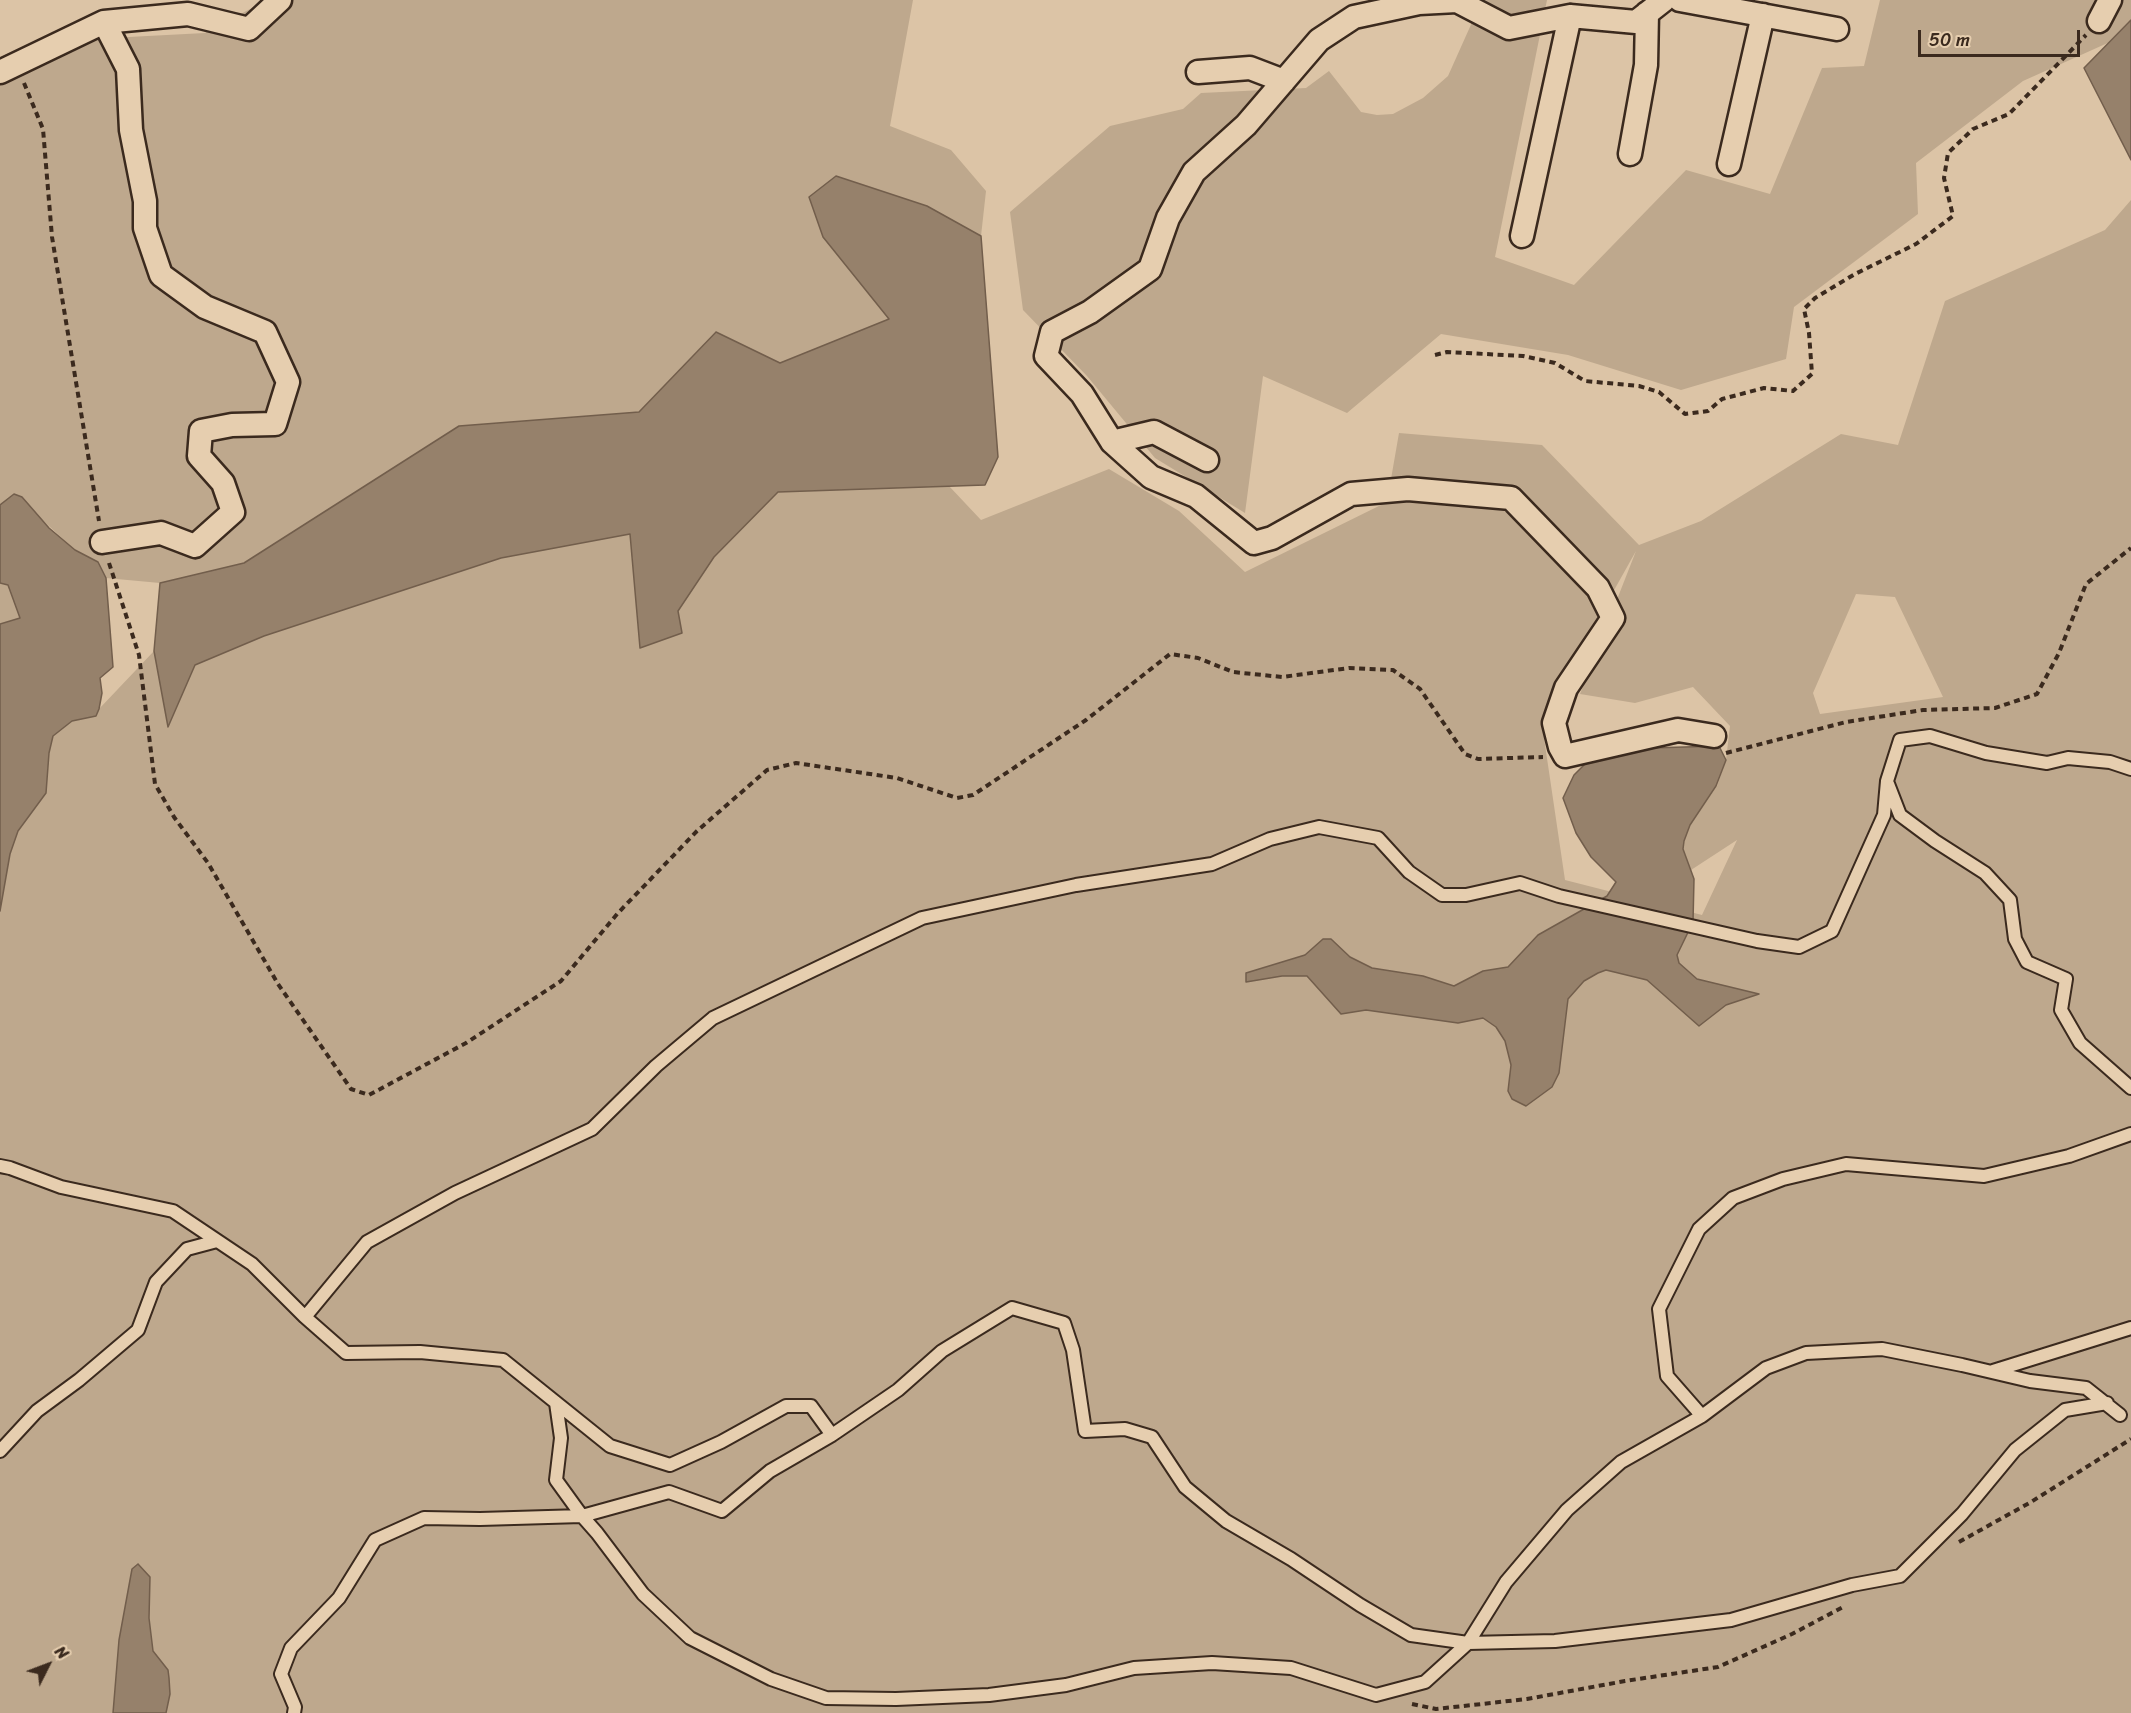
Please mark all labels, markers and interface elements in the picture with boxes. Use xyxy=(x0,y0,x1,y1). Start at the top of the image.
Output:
scale bar xyxy=(1921,18,2083,56)
text: 50 m xyxy=(1929,24,1970,56)
north arrow xyxy=(18,1635,78,1695)
text: N xyxy=(47,1639,76,1666)

